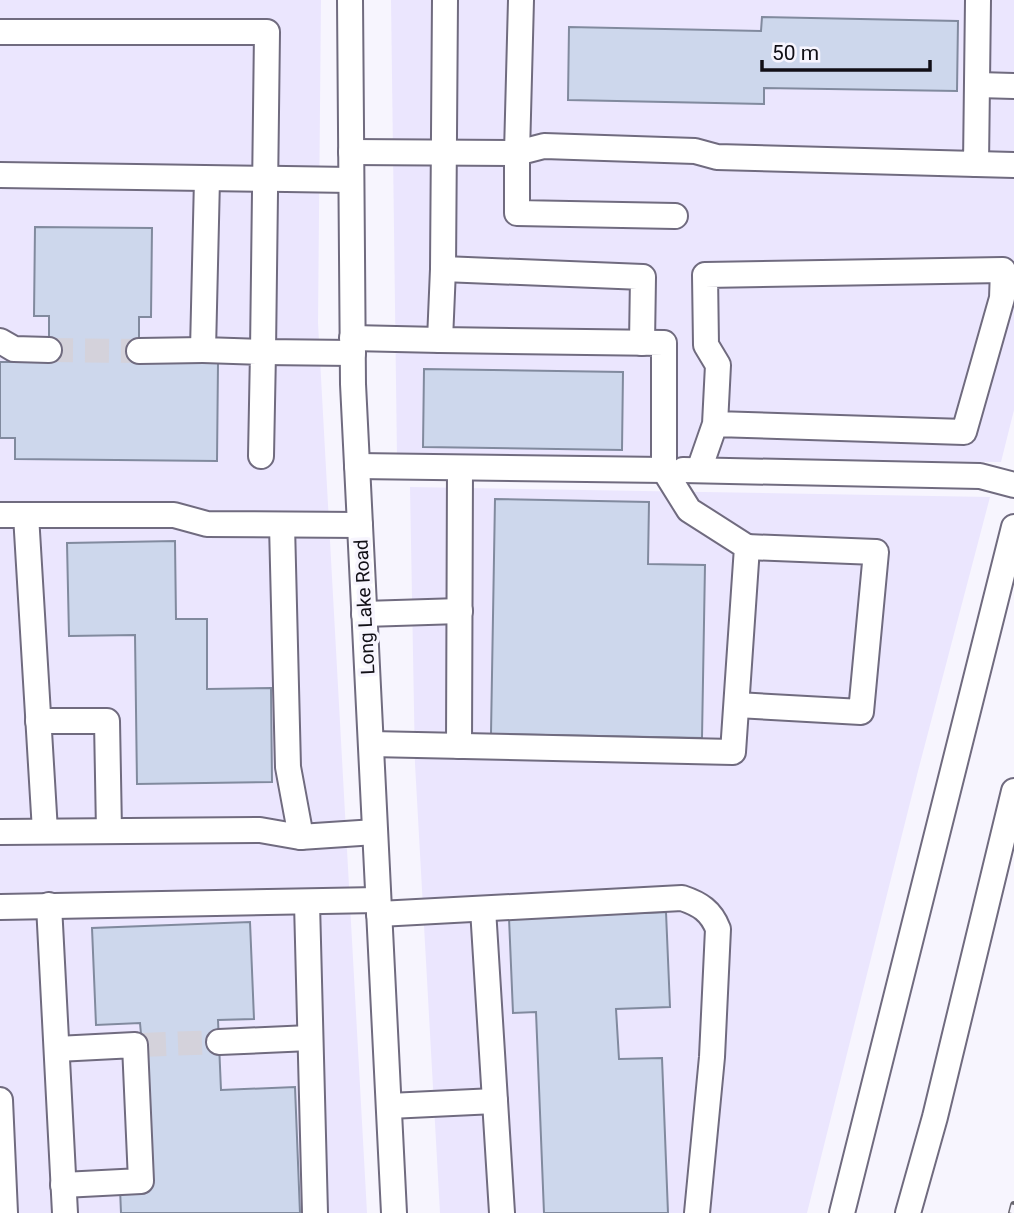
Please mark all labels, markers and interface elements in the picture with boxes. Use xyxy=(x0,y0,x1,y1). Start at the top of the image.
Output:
scale bar xyxy=(762,28,930,72)
text: 50 m xyxy=(772,41,819,65)
street label: Long Lake Road xyxy=(349,539,380,675)

